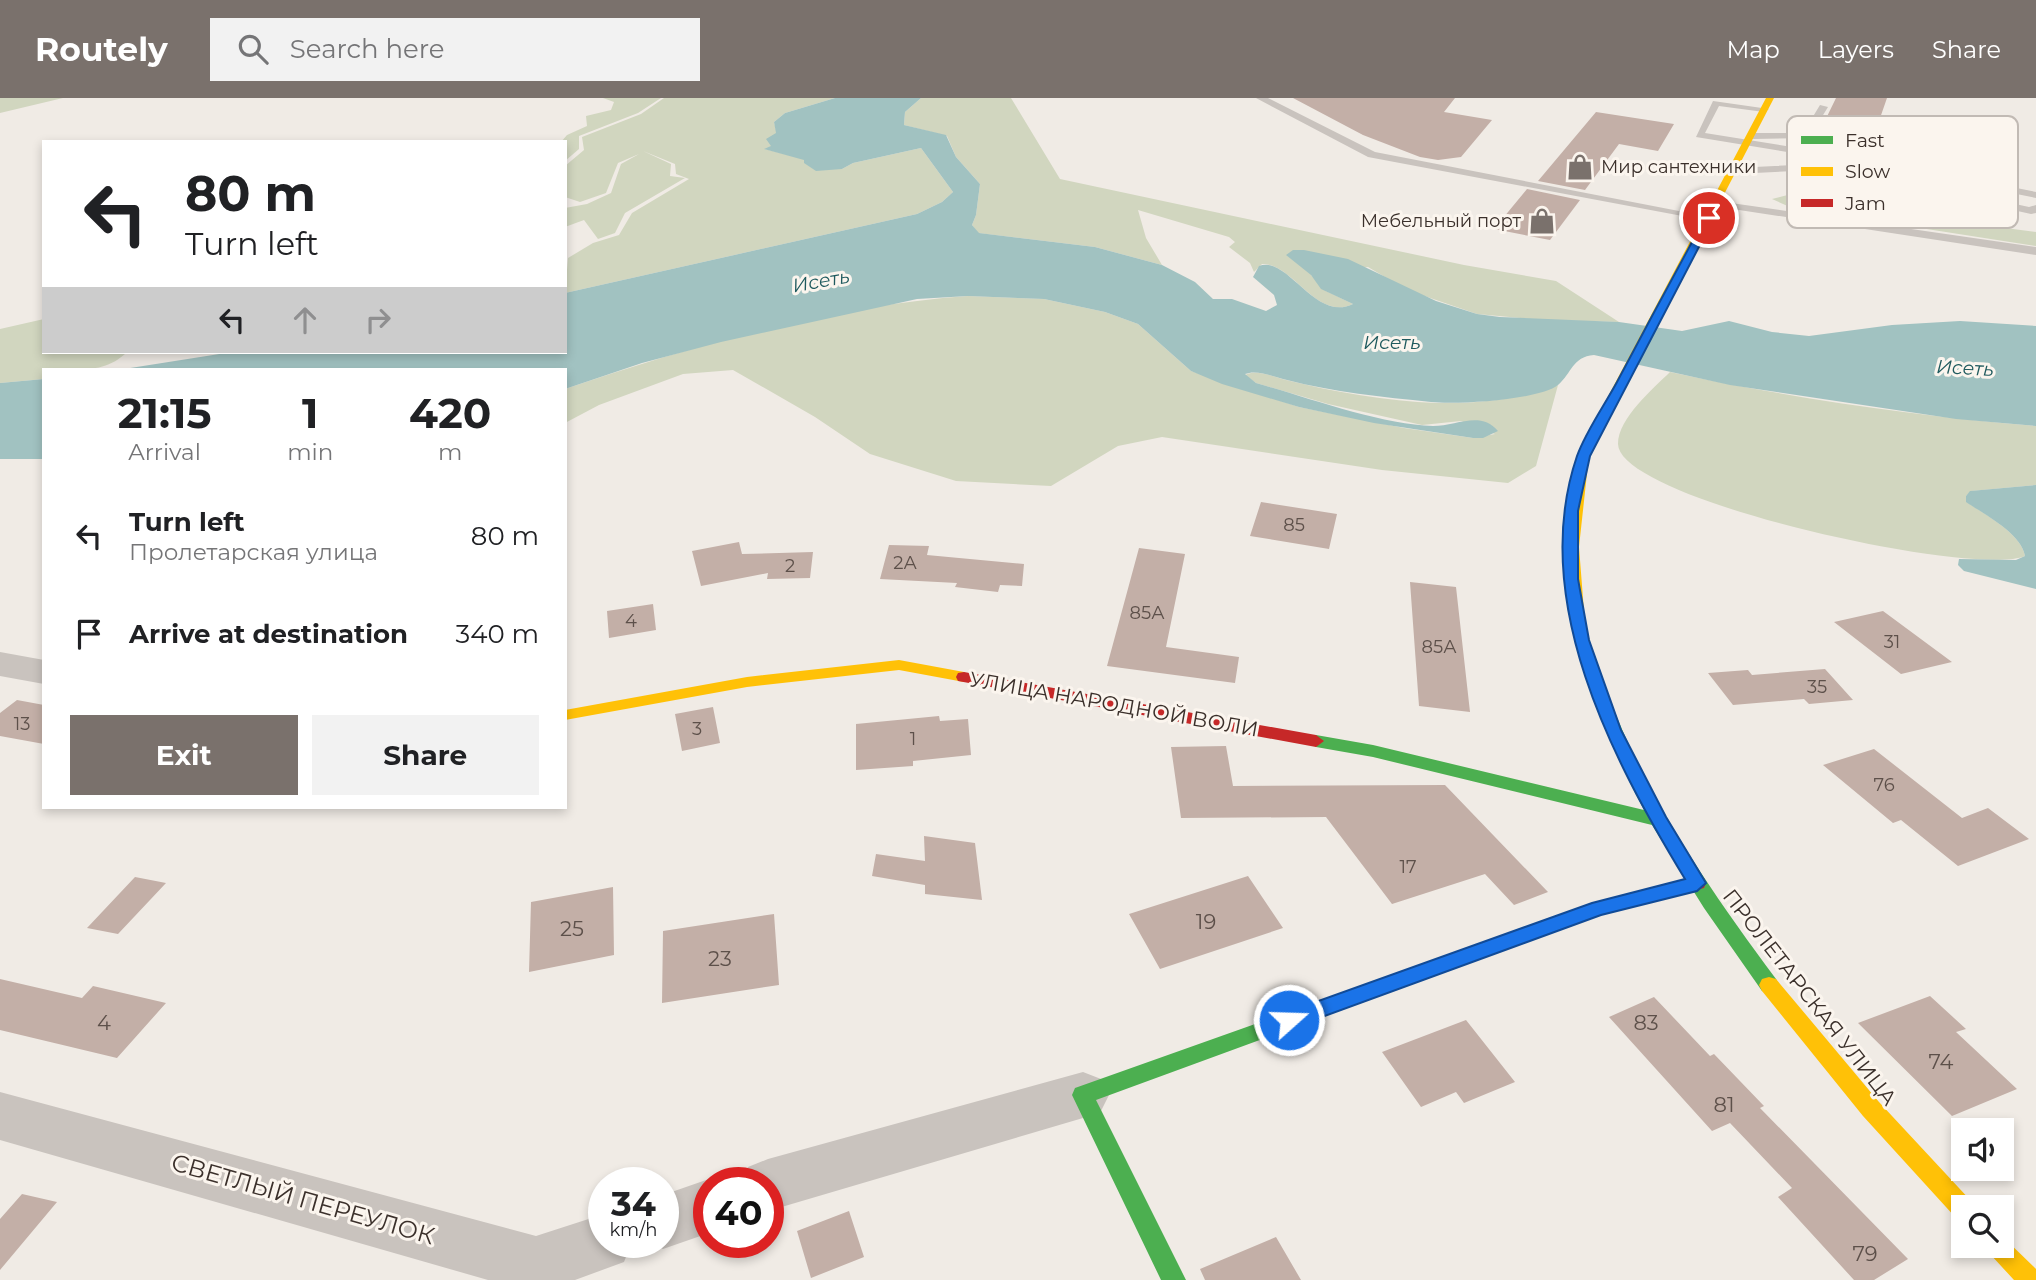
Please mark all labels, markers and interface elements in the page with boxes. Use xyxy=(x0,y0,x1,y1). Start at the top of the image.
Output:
search box xyxy=(210,18,700,81)
text: Routely xyxy=(35,29,168,69)
icon: search xyxy=(234,30,272,68)
text: Search here xyxy=(290,33,445,65)
text: Map xyxy=(1726,35,1780,64)
text: Layers xyxy=(1818,35,1894,64)
text: Share xyxy=(1932,35,2001,64)
legend xyxy=(1787,116,2018,228)
text: Fast xyxy=(1845,129,1885,152)
shop icon: Мир сантехники xyxy=(1565,152,1595,182)
place label: Мир сантехники xyxy=(1601,156,1756,178)
text: Slow xyxy=(1845,160,1890,183)
text: 80 m xyxy=(185,164,316,223)
icon: left xyxy=(70,168,161,259)
pin xyxy=(1679,188,1739,248)
text: Jam xyxy=(1844,192,1886,215)
icon: arrive xyxy=(1690,199,1728,237)
shop icon: Мебельный порт xyxy=(1527,206,1557,236)
place label: Мебельный порт xyxy=(1361,210,1521,232)
text: Turn left xyxy=(185,224,319,263)
water label: Исеть xyxy=(791,265,851,297)
icon: left xyxy=(213,301,251,339)
icon: ahead xyxy=(286,301,324,339)
icon: right xyxy=(359,301,397,339)
water label: Исеть xyxy=(1363,331,1421,354)
water label: Исеть xyxy=(1936,355,1994,381)
text: 21:15 xyxy=(118,387,211,439)
text: 1 xyxy=(302,387,318,439)
text: 420 xyxy=(409,387,491,439)
text: Arrival xyxy=(128,438,201,466)
text: min xyxy=(287,438,333,466)
text: m xyxy=(438,438,462,466)
text: Turn left xyxy=(129,506,245,538)
house number: 85 xyxy=(1283,514,1305,536)
icon: left xyxy=(70,517,108,555)
text: 80 m xyxy=(471,520,539,552)
text: Пролетарская улица xyxy=(129,538,378,566)
house number: 2А xyxy=(893,552,917,574)
house number: 2 xyxy=(785,555,795,577)
house number: 85А xyxy=(1129,602,1165,624)
house number: 4 xyxy=(625,610,637,632)
icon: arrive xyxy=(70,615,108,653)
text: Arrive at destination xyxy=(129,618,408,650)
text: 340 m xyxy=(456,618,539,650)
house number: 31 xyxy=(1884,631,1900,653)
house number: 85А xyxy=(1421,636,1457,658)
street label: УЛИЦА НАРОДНОЙ ВОЛИ xyxy=(968,666,1260,742)
house number: 35 xyxy=(1807,676,1827,698)
house number: 13 xyxy=(14,713,30,735)
button: Exit xyxy=(70,715,298,795)
button: Share xyxy=(312,715,539,795)
house number: 3 xyxy=(692,718,702,740)
house number: 1 xyxy=(910,728,916,750)
house number: 76 xyxy=(1873,774,1895,796)
house number: 17 xyxy=(1399,856,1417,878)
street label: ПРОЛЕТАРСКАЯ УЛИЦА xyxy=(1718,884,1902,1110)
house number: 19 xyxy=(1196,909,1216,934)
house number: 25 xyxy=(560,916,584,941)
house number: 23 xyxy=(708,946,732,971)
position arrow xyxy=(1252,983,1326,1057)
house number: 4 xyxy=(97,1010,111,1035)
house number: 83 xyxy=(1633,1010,1659,1035)
house number: 74 xyxy=(1929,1049,1954,1074)
house number: 81 xyxy=(1714,1092,1734,1117)
map controls xyxy=(1951,1118,2014,1258)
button: sound xyxy=(1951,1118,2014,1181)
street label: СВЕТЛЫЙ ПЕРЕУЛОК xyxy=(168,1147,438,1251)
speed limit sign: 40 xyxy=(693,1167,784,1258)
text: 34 xyxy=(611,1182,656,1225)
button: search xyxy=(1951,1195,2014,1258)
text: km/h xyxy=(609,1219,658,1241)
house number: 79 xyxy=(1852,1241,1878,1266)

